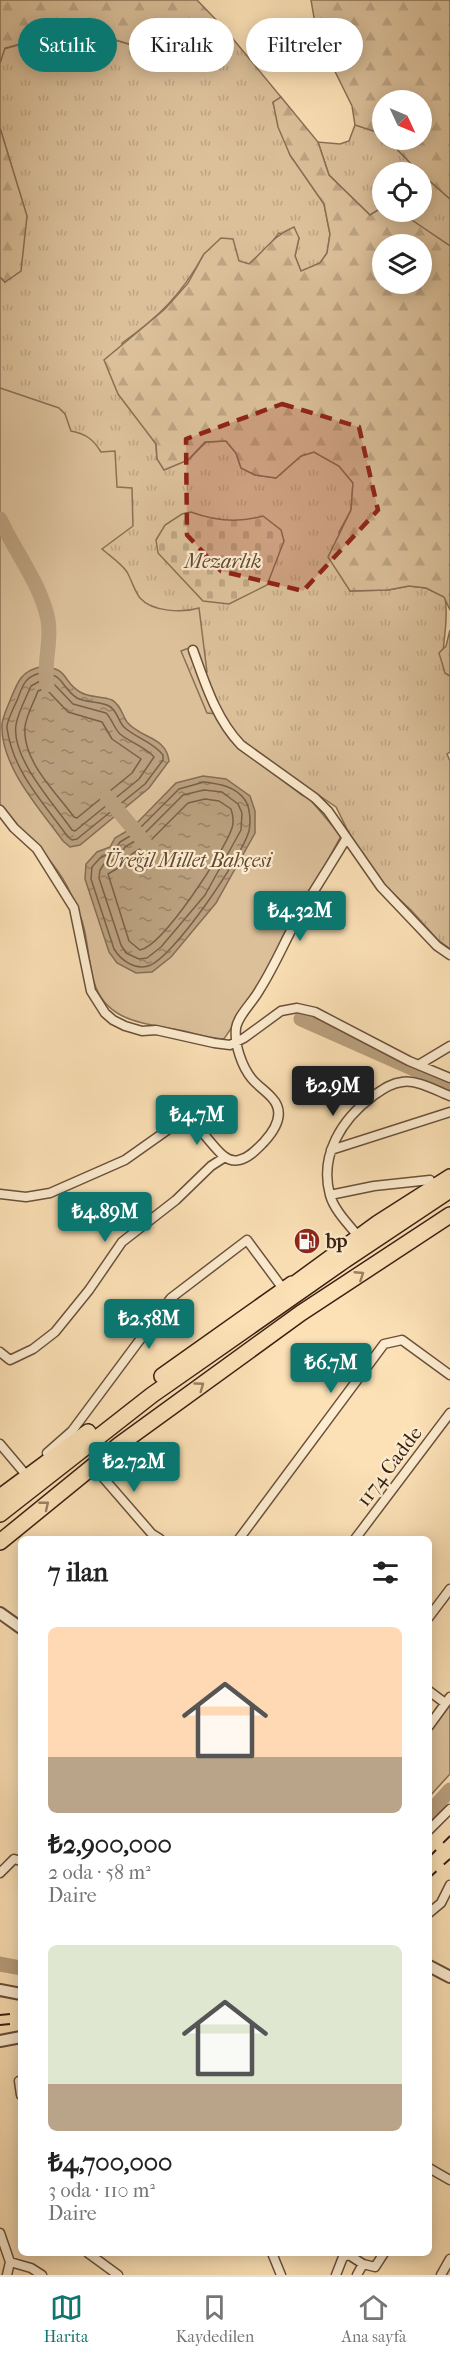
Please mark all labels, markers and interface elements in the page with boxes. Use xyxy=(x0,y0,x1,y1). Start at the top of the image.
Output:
chip: Satılık xyxy=(18,18,117,72)
chip: Kiralık xyxy=(129,18,234,72)
chip: Filtreler xyxy=(246,18,363,72)
north arrow xyxy=(372,90,432,150)
map controls xyxy=(372,90,432,294)
button: locate xyxy=(372,162,432,222)
button: layers xyxy=(372,234,432,294)
park label: Mezarlık xyxy=(183,550,261,573)
park label: Üreğil Millet Bahçesi xyxy=(104,848,273,872)
pin: ₺4.32M xyxy=(251,891,349,942)
text: ₺4.32M xyxy=(268,899,332,922)
pin: ₺2.9M xyxy=(291,1066,375,1117)
text: ₺2.9M xyxy=(306,1074,360,1097)
pin: ₺4.7M xyxy=(155,1095,239,1146)
text: ₺4.7M xyxy=(170,1103,224,1126)
pin: ₺4.89M xyxy=(56,1192,154,1243)
text: ₺4.89M xyxy=(72,1200,138,1223)
fuel station icon: bp xyxy=(292,1226,322,1256)
place label: bp xyxy=(325,1230,347,1253)
one-way arrow xyxy=(354,1270,364,1282)
pin: ₺2.58M xyxy=(100,1299,198,1350)
text: ₺2.58M xyxy=(118,1307,180,1330)
pin: ₺6.7M xyxy=(289,1343,373,1394)
text: ₺6.7M xyxy=(305,1351,357,1374)
one-way arrow xyxy=(194,1383,205,1394)
street label: 1174 Cadde xyxy=(352,1422,427,1511)
pin: ₺2.72M xyxy=(85,1442,183,1493)
text: ₺2.72M xyxy=(103,1450,165,1473)
one-way arrow xyxy=(38,1501,49,1512)
icon: filters xyxy=(369,1556,402,1589)
text: 7 ilan xyxy=(48,1557,108,1588)
icon: home xyxy=(171,1666,279,1774)
text: ₺2,900,000 xyxy=(48,1829,172,1860)
text: 2 oda · 58 m² xyxy=(48,1861,151,1884)
text: Daire xyxy=(48,1884,97,1907)
icon: home xyxy=(171,1984,279,2092)
text: ₺4,700,000 xyxy=(48,2147,172,2178)
text: 3 oda · 110 m² xyxy=(48,2179,155,2202)
text: Daire xyxy=(48,2202,97,2225)
tab: Harita xyxy=(44,2291,88,2346)
tab: Kaydedilen xyxy=(176,2291,254,2346)
tab: Ana sayfa xyxy=(342,2291,406,2346)

